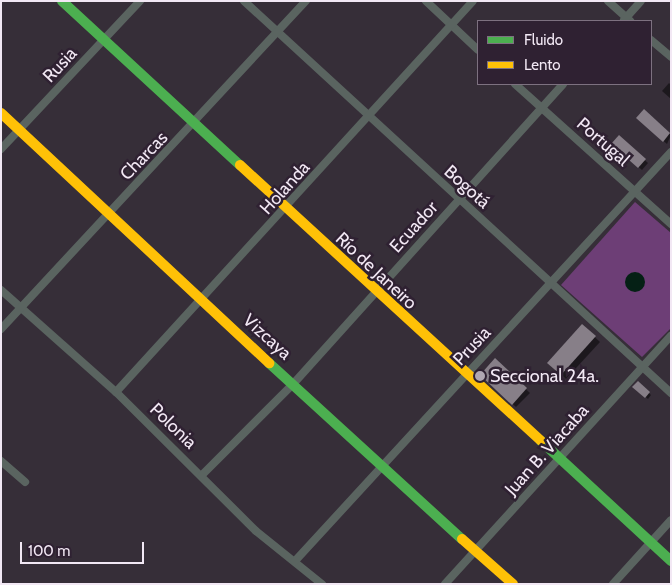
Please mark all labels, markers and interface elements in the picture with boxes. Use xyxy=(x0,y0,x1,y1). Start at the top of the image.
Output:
legend xyxy=(477,20,652,85)
text: Fluido xyxy=(524,31,563,49)
street label: Rusia xyxy=(38,43,82,87)
text: Lento xyxy=(524,56,561,74)
street label: Portugal xyxy=(572,113,634,171)
street label: Charcas xyxy=(116,127,172,185)
street label: Holanda xyxy=(256,157,314,219)
street label: Bogotá xyxy=(440,161,494,213)
street label: Ecuador xyxy=(385,197,443,257)
street label: Río de Janeiro xyxy=(331,228,421,314)
street label: Vizcaya xyxy=(238,310,296,364)
street label: Prusia xyxy=(449,322,495,370)
place label: Seccional 24a. xyxy=(490,365,599,387)
marker: Seccional 24a. xyxy=(474,370,486,382)
street label: Polonia xyxy=(145,399,201,453)
street label: Juan B. Viacaba xyxy=(501,400,593,500)
scale bar xyxy=(22,532,146,564)
text: 100 m xyxy=(28,542,70,560)

